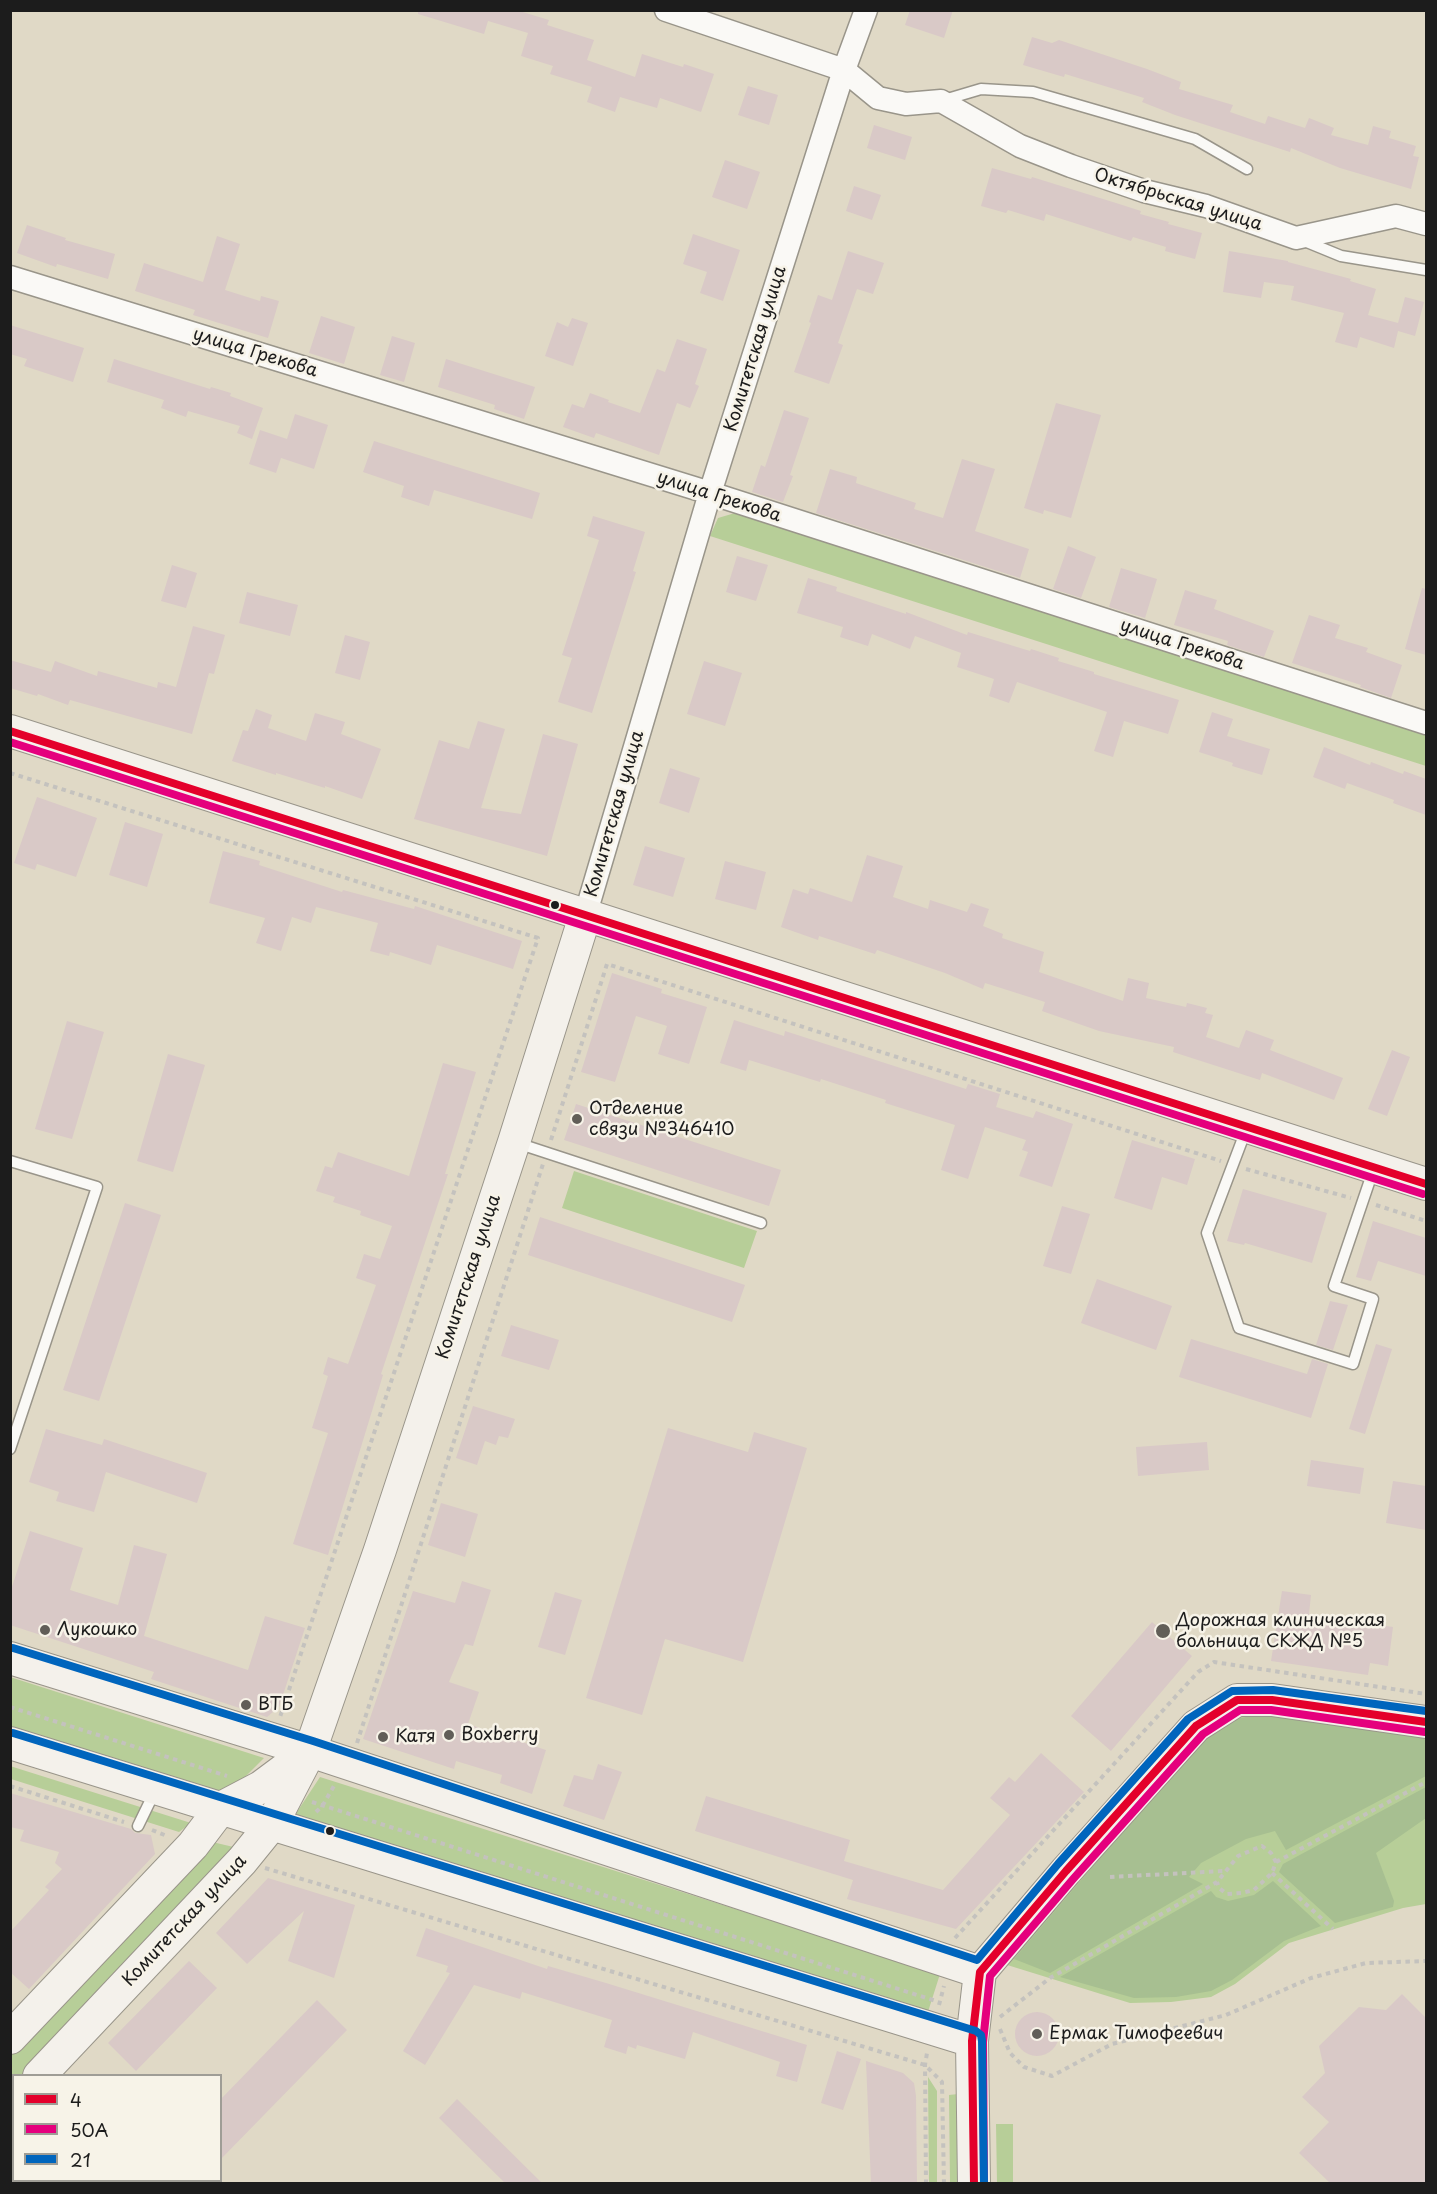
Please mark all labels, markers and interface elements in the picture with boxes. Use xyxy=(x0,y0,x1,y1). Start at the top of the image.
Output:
street label: Октябрьская улица xyxy=(1091,164,1265,236)
street label: Комитетская улица xyxy=(721,264,791,434)
street label: улица Грекова xyxy=(190,324,320,382)
street label: улица Грекова xyxy=(654,467,784,527)
street label: улица Грекова xyxy=(1117,615,1247,675)
street label: Комитетская улица xyxy=(581,728,649,900)
unlabelled marker xyxy=(549,899,561,911)
place label: Отделение связи №346410 xyxy=(589,1098,734,1140)
marker: Отделение связи №346410 xyxy=(570,1112,584,1126)
street label: Комитетская улица xyxy=(432,1192,506,1362)
place label: Дорожная клиническая больница СКЖД №5 xyxy=(1176,1610,1385,1652)
place label: Лукошко xyxy=(57,1619,137,1641)
marker: Дорожная клиническая больница СКЖД №5 xyxy=(1154,1622,1172,1640)
marker: Лукошко xyxy=(38,1623,52,1637)
place label: ВТБ xyxy=(258,1694,293,1716)
marker: ВТБ xyxy=(239,1698,253,1712)
place label: Boxberry xyxy=(461,1724,539,1746)
place label: Катя xyxy=(395,1726,436,1748)
marker: Boxberry xyxy=(442,1728,456,1742)
marker: Катя xyxy=(376,1730,390,1744)
unlabelled marker xyxy=(324,1825,336,1837)
street label: Комитетская улица xyxy=(118,1851,252,1991)
place label: Ермак Тимофеевич xyxy=(1049,2023,1224,2045)
marker: Ермак Тимофеевич xyxy=(1030,2027,1044,2041)
legend xyxy=(12,2074,222,2182)
text: 4 xyxy=(70,2086,82,2113)
text: 50А xyxy=(70,2116,108,2143)
text: 21 xyxy=(70,2146,91,2173)

